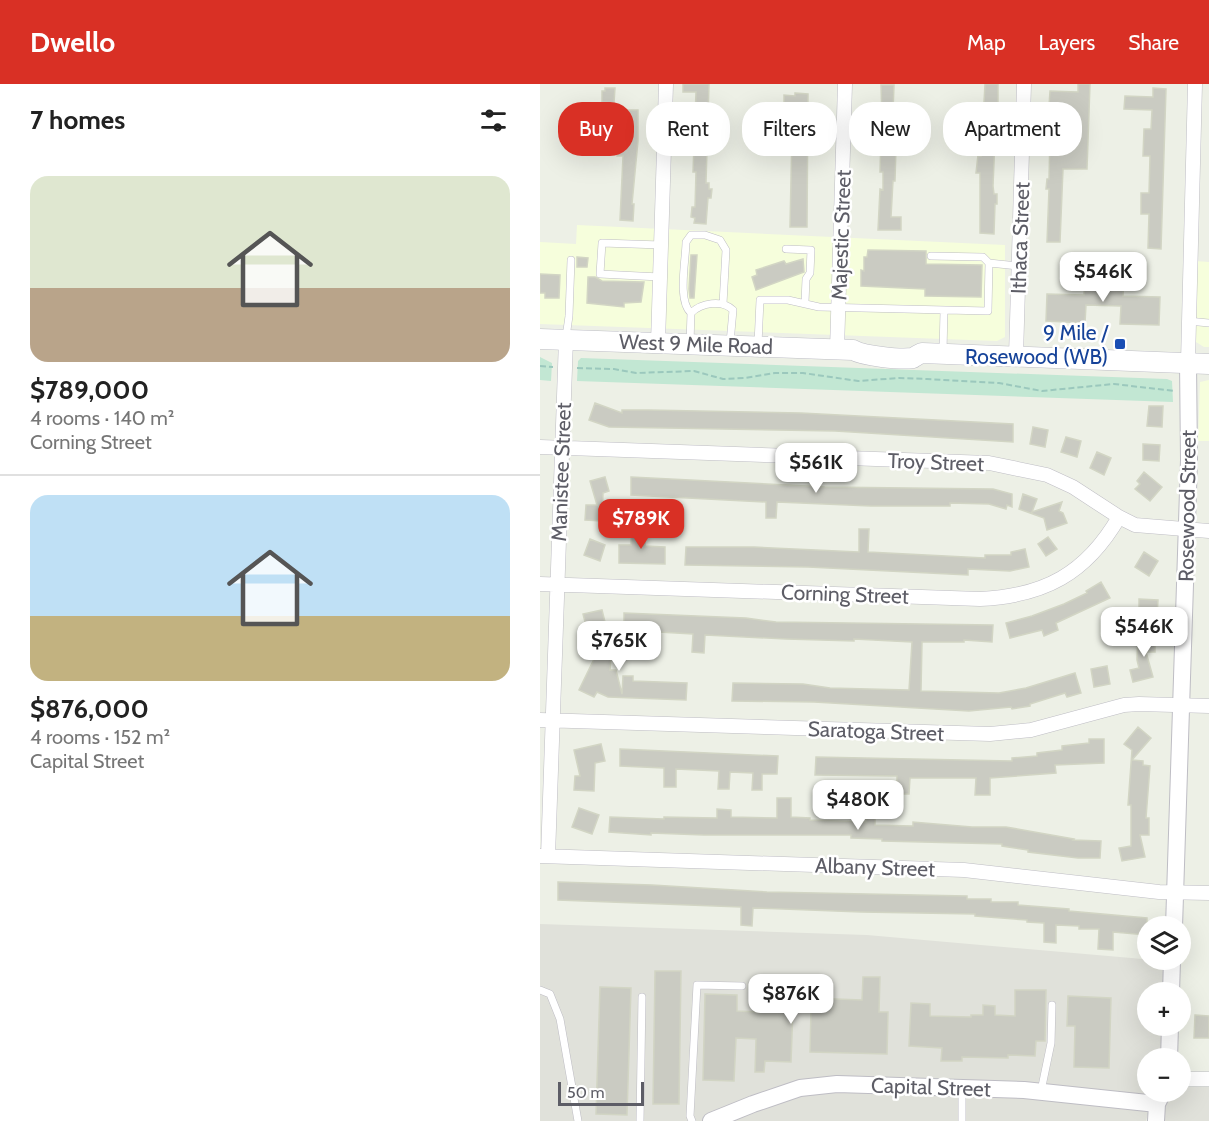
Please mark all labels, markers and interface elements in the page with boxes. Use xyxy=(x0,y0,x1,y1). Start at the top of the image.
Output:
text: Dwello xyxy=(30,25,115,59)
text: Map xyxy=(967,30,1006,55)
text: Layers xyxy=(1039,30,1095,55)
text: Share xyxy=(1128,30,1179,55)
chip: Buy xyxy=(558,102,634,156)
chip: Rent xyxy=(646,102,730,156)
chip: Filters xyxy=(742,102,837,156)
chip: New xyxy=(849,102,931,156)
chip: Apartment xyxy=(943,102,1082,156)
text: 7 homes xyxy=(30,104,125,136)
icon: filters xyxy=(477,104,510,137)
street label: Majestic Street xyxy=(826,169,857,301)
street label: Ithaca Street xyxy=(1006,182,1034,294)
icon: home xyxy=(216,215,324,323)
pin: $546K xyxy=(1061,252,1145,303)
text: $546K xyxy=(1074,259,1132,283)
place label: 9 Mile / Rosewood (WB) xyxy=(965,320,1109,369)
street label: West 9 Mile Road xyxy=(619,329,773,359)
marker: 9 Mile / Rosewood (WB) xyxy=(1113,337,1127,351)
text: $789,000 xyxy=(30,374,149,406)
street label: Manistee Street xyxy=(546,402,576,542)
text: 4 rooms · 140 m² xyxy=(30,406,174,430)
text: Corning Street xyxy=(30,430,152,454)
street label: Rosewood Street xyxy=(1173,430,1201,582)
pin: $561K xyxy=(774,443,858,494)
street label: Troy Street xyxy=(887,448,985,476)
text: $561K xyxy=(789,450,843,474)
pin: $789K xyxy=(599,499,683,550)
text: $789K xyxy=(612,506,670,530)
icon: home xyxy=(216,534,324,642)
street label: Corning Street xyxy=(781,579,909,609)
pin: $546K xyxy=(1102,607,1186,658)
text: $546K xyxy=(1115,614,1173,638)
pin: $765K xyxy=(577,621,661,672)
text: $765K xyxy=(591,628,647,652)
text: $876,000 xyxy=(30,693,149,725)
street label: Saratoga Street xyxy=(807,716,945,746)
text: 4 rooms · 152 m² xyxy=(30,725,170,749)
text: Capital Street xyxy=(30,749,144,773)
pin: $480K xyxy=(816,780,900,831)
text: $480K xyxy=(827,787,889,811)
street label: Albany Street xyxy=(814,852,936,882)
map controls xyxy=(1137,916,1191,1102)
button: layers xyxy=(1137,916,1191,970)
pin: $876K xyxy=(749,974,833,1025)
text: $876K xyxy=(762,981,820,1005)
button: + xyxy=(1137,982,1191,1036)
button: − xyxy=(1137,1048,1191,1102)
street label: Capital Street xyxy=(871,1072,991,1102)
scale bar xyxy=(558,1079,644,1106)
text: 50 m xyxy=(567,1083,604,1102)

